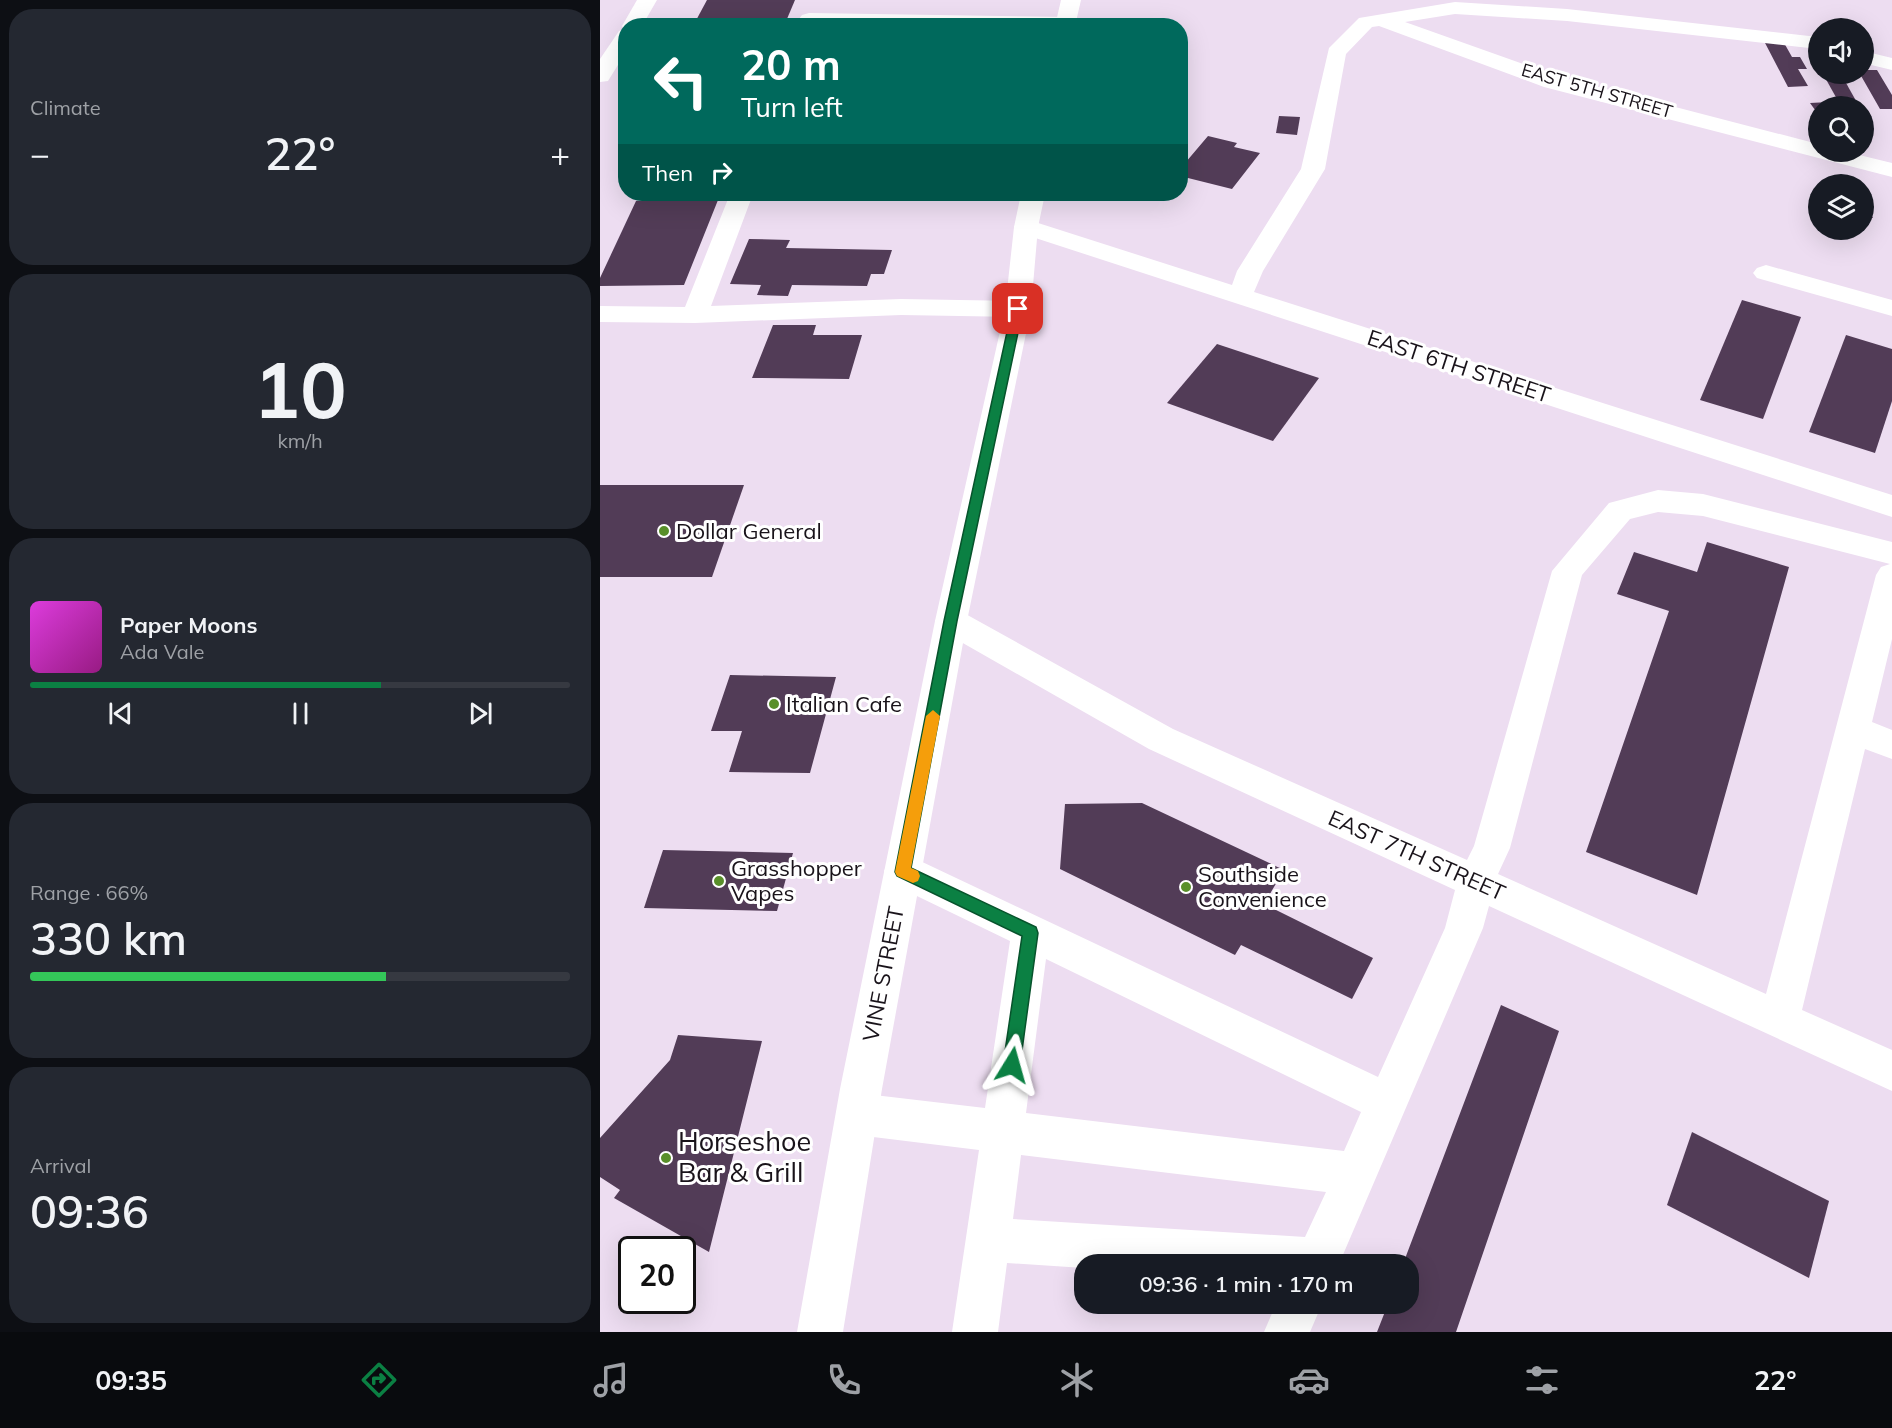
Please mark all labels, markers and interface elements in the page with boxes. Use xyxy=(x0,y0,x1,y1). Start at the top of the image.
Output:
map controls xyxy=(1808,18,1874,240)
button: sound xyxy=(1808,18,1874,84)
text: 20 m xyxy=(741,38,841,91)
icon: left xyxy=(642,42,720,120)
street label: EAST 5TH STREET xyxy=(1519,58,1675,123)
text: Turn left xyxy=(741,90,843,124)
text: Climate xyxy=(30,95,101,120)
button: search xyxy=(1808,96,1874,162)
text: 22° xyxy=(265,125,335,181)
text: − xyxy=(30,133,50,174)
text: + xyxy=(550,133,570,174)
icon: right xyxy=(705,156,738,189)
text: Then xyxy=(642,159,693,187)
button: layers xyxy=(1808,174,1874,240)
pin xyxy=(992,283,1043,334)
icon: arrive xyxy=(1001,292,1034,325)
street label: EAST 6TH STREET xyxy=(1364,323,1554,409)
text: 10 xyxy=(253,340,347,438)
text: km/h xyxy=(277,428,323,453)
place label: Dollar General xyxy=(676,517,822,545)
marker: Dollar General xyxy=(657,524,671,538)
text: Paper Moons xyxy=(120,611,258,639)
text: Ada Vale xyxy=(120,639,204,664)
place label: Italian Cafe xyxy=(786,690,902,718)
icon: previous xyxy=(104,697,137,730)
icon: pause xyxy=(284,697,317,730)
icon: next xyxy=(464,697,497,730)
marker: Italian Cafe xyxy=(767,697,781,711)
street label: EAST 7TH STREET xyxy=(1324,803,1510,907)
place label: Grasshopper Vapes xyxy=(731,854,862,907)
place label: Southside Convenience xyxy=(1198,860,1327,913)
marker: Grasshopper Vapes xyxy=(712,874,726,888)
text: Range · 66% xyxy=(30,880,148,905)
marker: Southside Convenience xyxy=(1179,880,1193,894)
street label: VINE STREET xyxy=(856,904,910,1044)
text: 330 km xyxy=(30,910,187,966)
position arrow xyxy=(980,1033,1044,1097)
place label: Horseshoe Bar & Grill xyxy=(678,1124,811,1189)
marker: Horseshoe Bar & Grill xyxy=(659,1151,673,1165)
text: Arrival xyxy=(30,1153,91,1178)
text: 09:36 xyxy=(30,1183,149,1239)
speed limit sign: 20 xyxy=(618,1236,696,1314)
text: 09:36 · 1 min · 170 m xyxy=(1139,1270,1354,1298)
icon: directions xyxy=(358,1359,400,1401)
icon: music xyxy=(590,1359,632,1401)
icon: phone xyxy=(823,1359,865,1401)
icon: climate xyxy=(1056,1359,1098,1401)
icon: car xyxy=(1288,1359,1330,1401)
icon: filters xyxy=(1521,1359,1563,1401)
text: 09:35 xyxy=(95,1363,167,1397)
text: 22° xyxy=(1754,1363,1797,1397)

